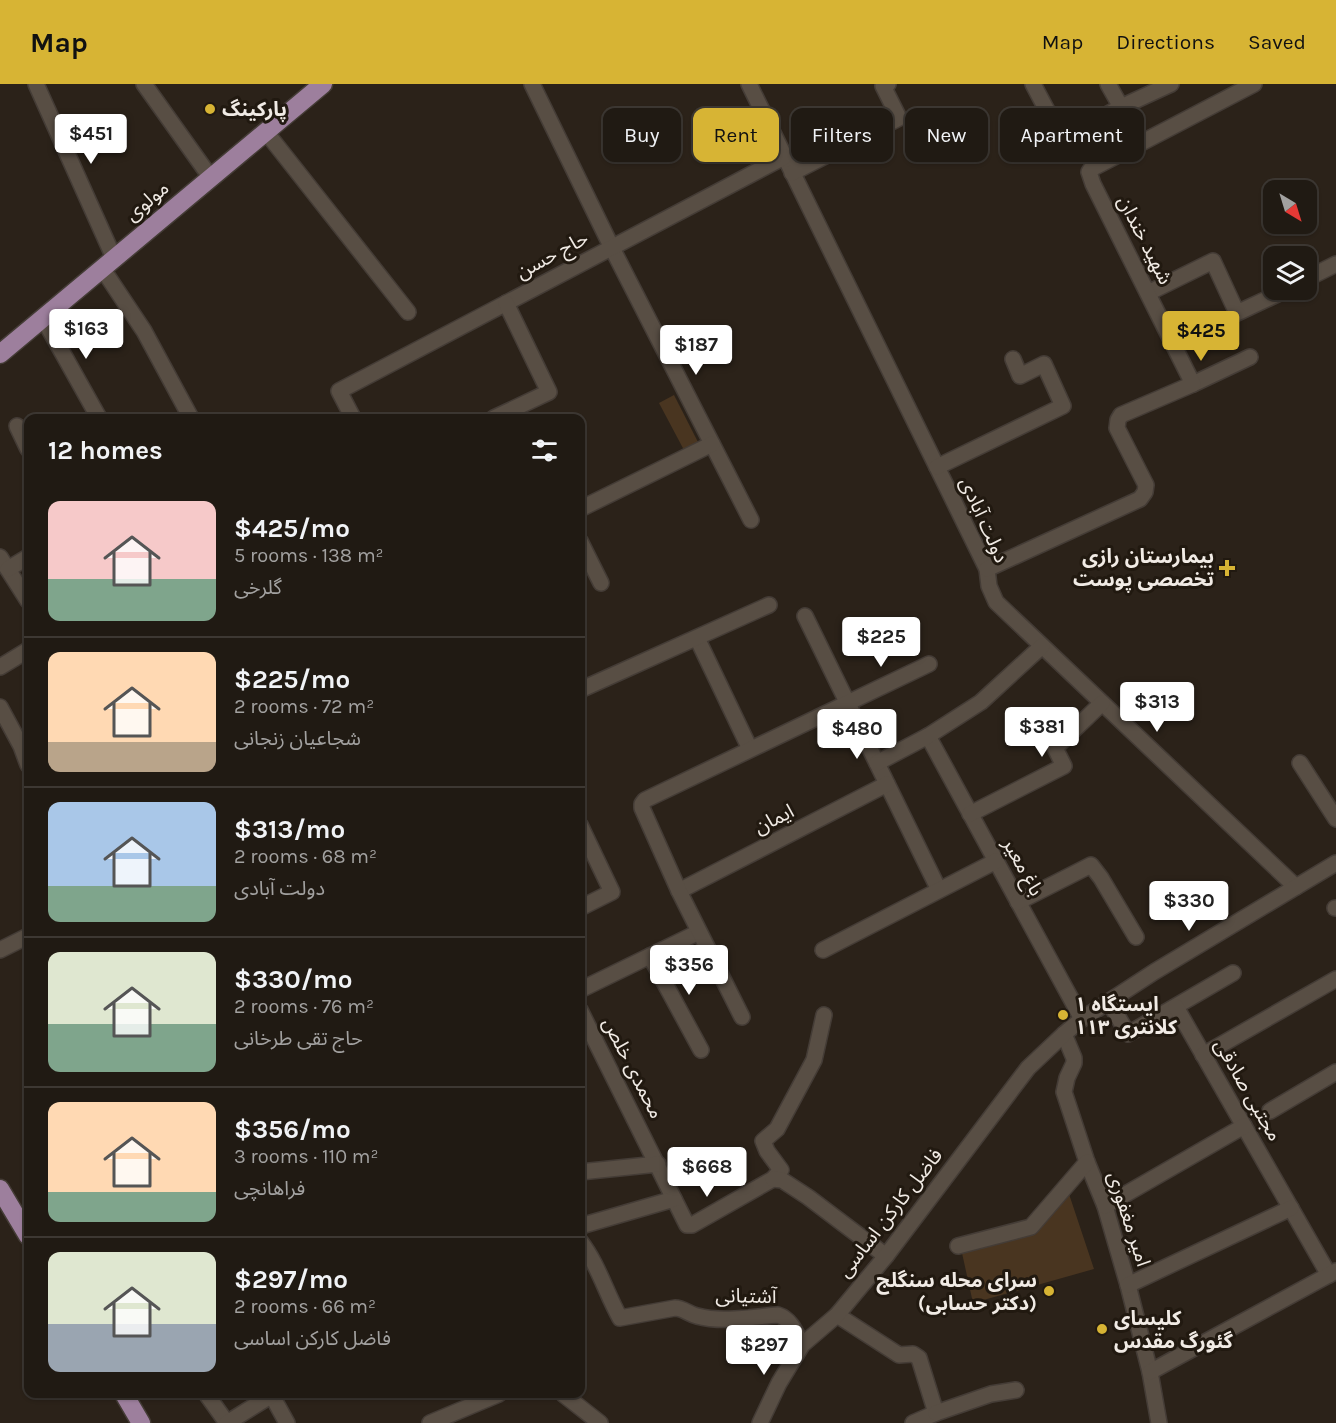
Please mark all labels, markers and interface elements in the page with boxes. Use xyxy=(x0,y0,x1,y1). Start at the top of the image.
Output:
text: Map xyxy=(30,26,88,59)
text: Map xyxy=(1042,30,1083,54)
text: Directions xyxy=(1116,30,1215,54)
text: Saved xyxy=(1248,30,1306,54)
place label: پارکینگ xyxy=(222,98,287,122)
marker: پارکینگ xyxy=(203,102,217,116)
chip: Buy xyxy=(603,108,681,162)
chip: Rent xyxy=(693,108,779,162)
chip: Filters xyxy=(791,108,893,162)
chip: New xyxy=(905,108,988,162)
chip: Apartment xyxy=(1000,108,1144,162)
pin: $451 xyxy=(55,114,127,165)
text: $451 xyxy=(69,122,113,145)
street label: مولوی xyxy=(121,176,173,226)
north arrow xyxy=(1263,180,1317,234)
map controls xyxy=(1263,180,1317,300)
street label: شهید خندان xyxy=(1113,192,1177,288)
street label: حاج حسن xyxy=(512,226,593,286)
button: layers xyxy=(1263,246,1317,300)
pin: $163 xyxy=(50,309,122,360)
pin: $425 xyxy=(1165,311,1237,362)
text: $163 xyxy=(63,317,109,340)
text: $425 xyxy=(1176,319,1226,342)
pin: $187 xyxy=(660,325,732,376)
text: $187 xyxy=(674,333,718,356)
icon: filters xyxy=(528,434,561,467)
text: 12 homes xyxy=(48,435,163,466)
street label: دولت آبادی xyxy=(955,474,1013,566)
text: $425/mo xyxy=(234,513,350,544)
icon: home xyxy=(96,525,168,597)
text: 5 rooms · 138 m² xyxy=(234,544,384,567)
place label: بیمارستان رازی تخصصی پوست xyxy=(1073,545,1214,592)
marker: بیمارستان رازی تخصصی پوست xyxy=(1218,559,1236,577)
text: گلرخی xyxy=(234,576,282,599)
pin: $225 xyxy=(845,617,917,668)
text: $225 xyxy=(856,625,906,648)
text: $225/mo xyxy=(234,664,350,695)
icon: home xyxy=(96,676,168,748)
pin: $313 xyxy=(1121,682,1193,733)
text: $313 xyxy=(1134,690,1180,713)
text: 2 rooms · 72 m² xyxy=(234,695,374,718)
pin: $381 xyxy=(1006,707,1078,758)
pin: $480 xyxy=(821,709,893,760)
text: $381 xyxy=(1019,715,1065,738)
text: $480 xyxy=(831,717,883,740)
text: شجاعیان زنجانی xyxy=(234,727,361,750)
street label: ایمان xyxy=(750,799,798,839)
text: $313/mo xyxy=(234,814,345,845)
icon: home xyxy=(96,826,168,898)
street label: باغ معیر xyxy=(995,833,1048,901)
text: 2 rooms · 68 m² xyxy=(234,845,377,868)
text: دولت آبادی xyxy=(234,877,325,900)
pin: $330 xyxy=(1153,881,1225,932)
text: $330 xyxy=(1163,889,1215,912)
pin: $356 xyxy=(653,945,725,996)
text: $356 xyxy=(664,953,714,976)
text: $330/mo xyxy=(234,964,352,995)
icon: home xyxy=(96,976,168,1048)
place label: ایستگاه ۱ کلانتری ۱۱۳ xyxy=(1075,993,1178,1039)
text: 2 rooms · 76 m² xyxy=(234,995,374,1018)
marker: ایستگاه ۱ کلانتری ۱۱۳ xyxy=(1056,1008,1070,1022)
street label: محمدی خلص xyxy=(598,1014,668,1122)
text: حاج تقی طرخانی xyxy=(234,1027,363,1050)
street label: مجتبی صادقی xyxy=(1210,1035,1286,1145)
text: $356/mo xyxy=(234,1114,351,1145)
icon: home xyxy=(96,1126,168,1198)
street label: فاضل کارکن اساسی xyxy=(833,1144,947,1282)
text: 3 rooms · 110 m² xyxy=(234,1145,379,1168)
pin: $668 xyxy=(671,1147,743,1198)
text: $668 xyxy=(682,1155,733,1178)
street label: امیر مغفوری xyxy=(1103,1169,1155,1269)
text: فراهانچی xyxy=(234,1177,305,1200)
text: $297/mo xyxy=(234,1264,348,1295)
place label: سرای محله سنگلج (دکتر حسابی) xyxy=(876,1269,1037,1315)
icon: home xyxy=(96,1276,168,1348)
street label: آشتیانی xyxy=(715,1284,778,1308)
marker: سرای محله سنگلج (دکتر حسابی) xyxy=(1042,1284,1056,1298)
text: 2 rooms · 66 m² xyxy=(234,1295,376,1318)
place label: کلیسای گئورگ مقدس xyxy=(1114,1307,1234,1353)
marker: کلیسای گئورگ مقدس xyxy=(1095,1322,1109,1336)
pin: $297 xyxy=(728,1325,800,1376)
text: فاضل کارکن اساسی xyxy=(234,1327,391,1350)
text: $297 xyxy=(740,1333,788,1356)

